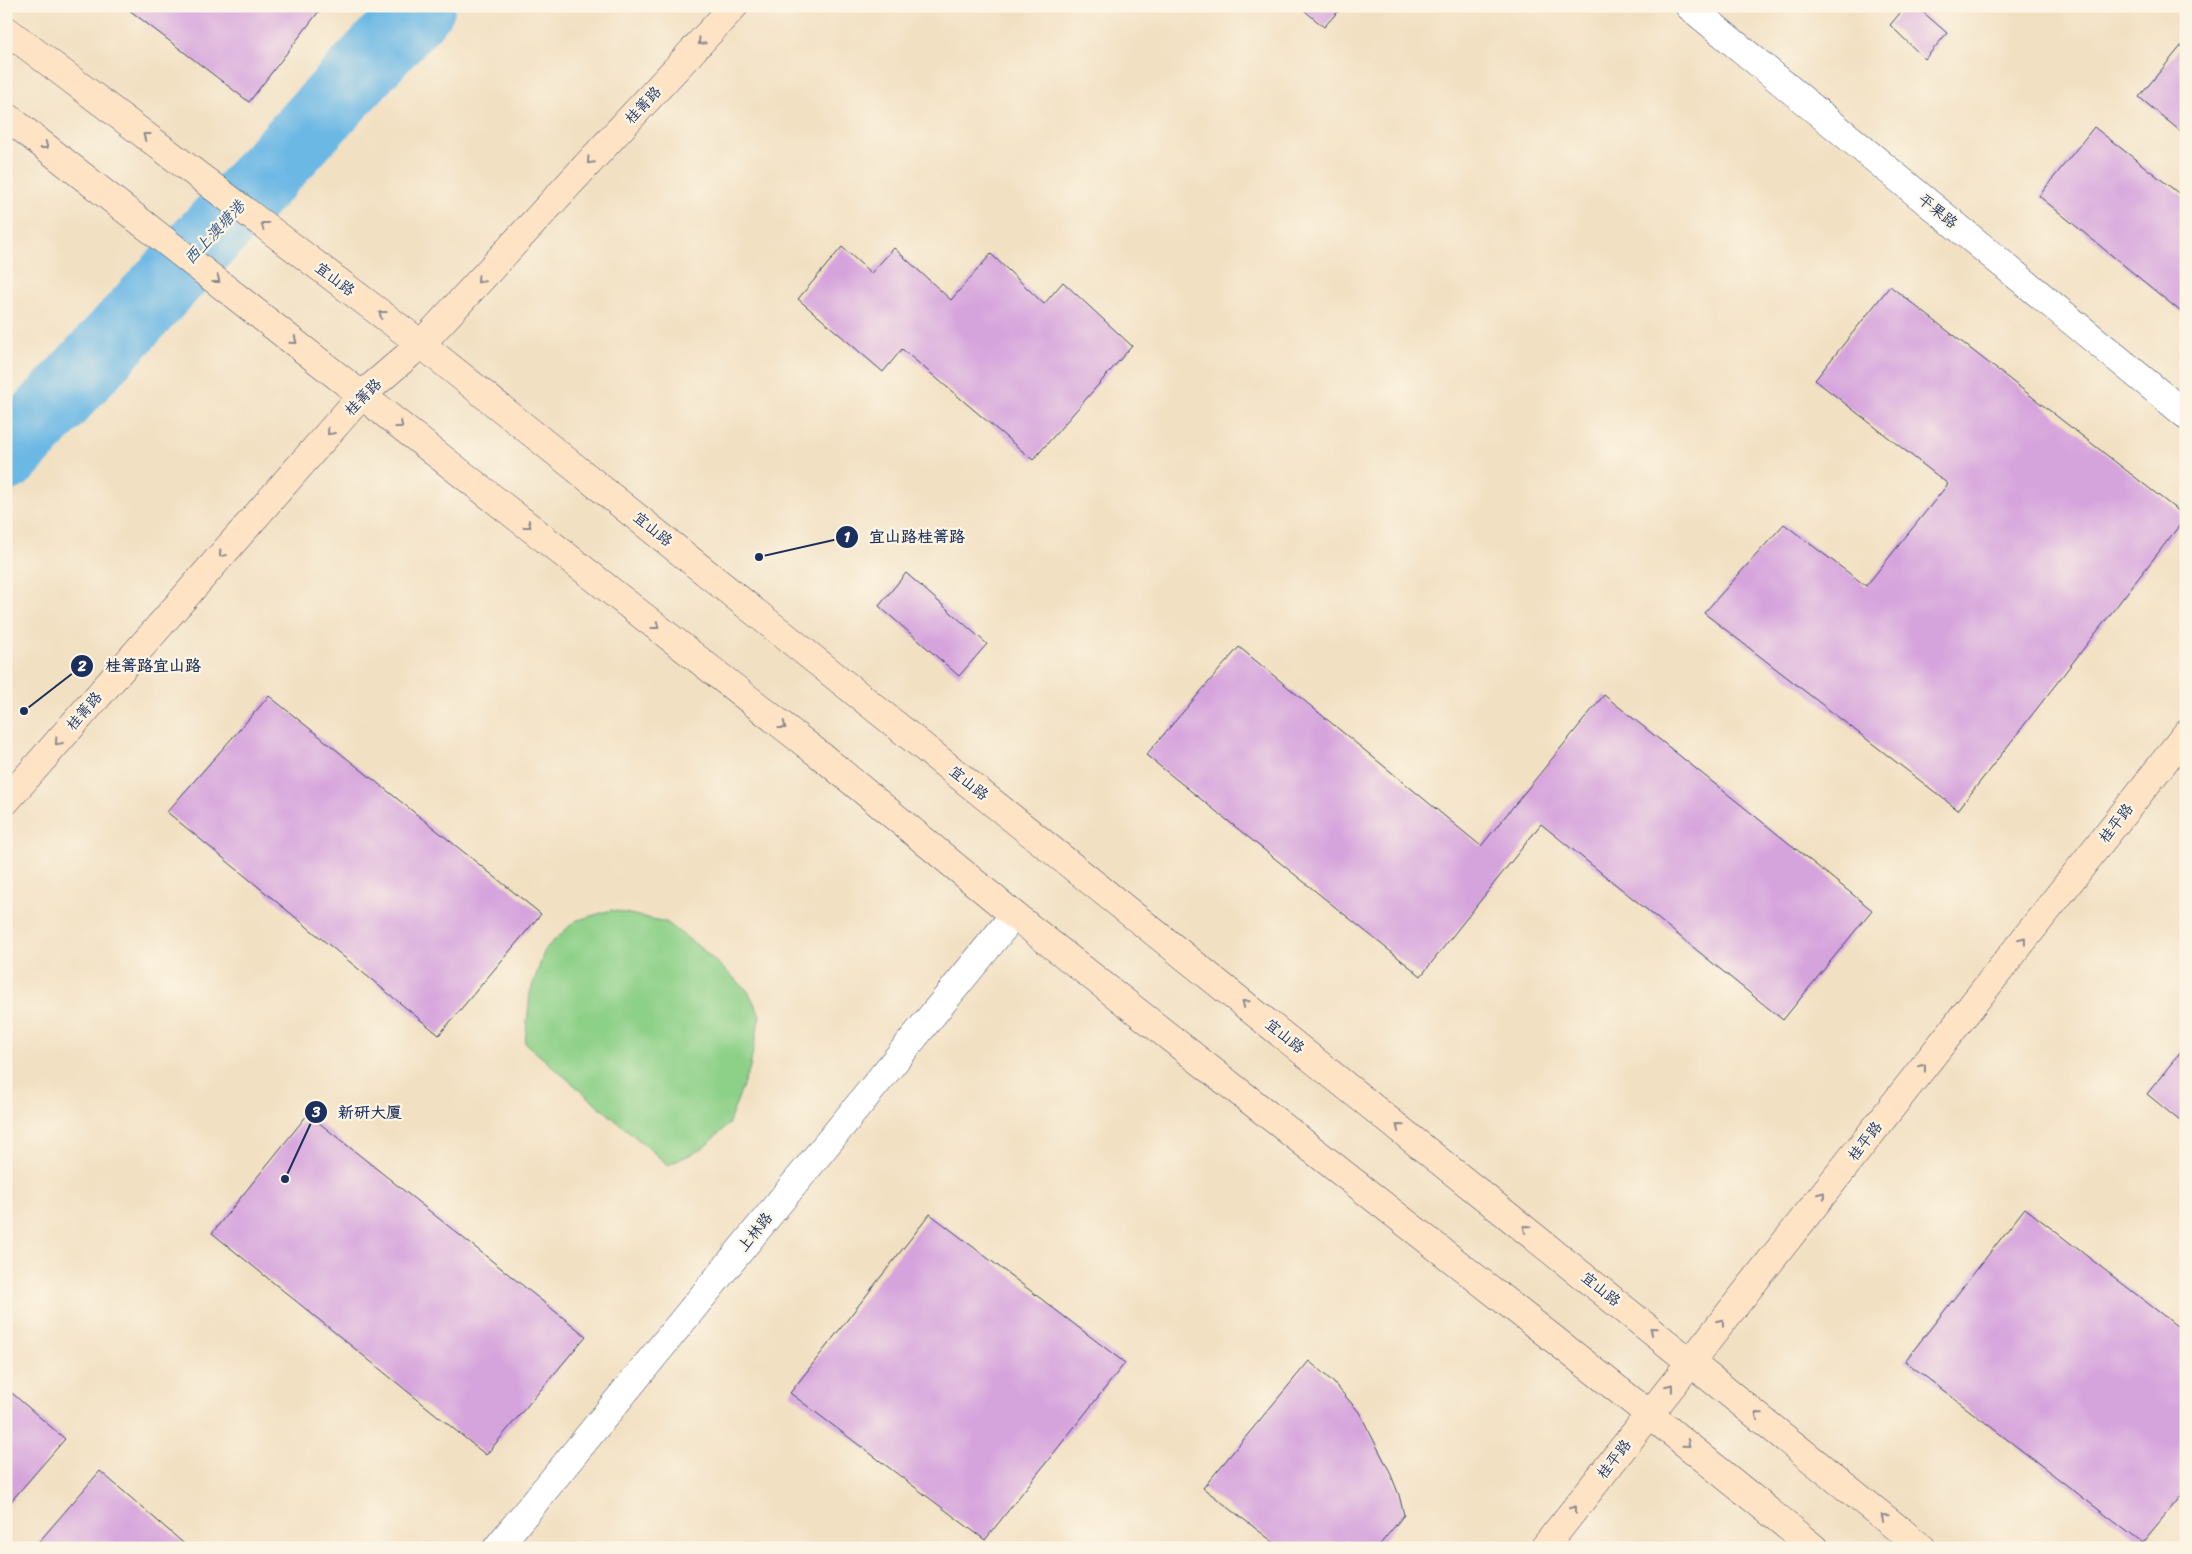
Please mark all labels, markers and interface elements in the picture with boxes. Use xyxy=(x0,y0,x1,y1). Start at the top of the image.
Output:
one-way arrow xyxy=(697,36,706,45)
street label: 桂箐路 xyxy=(618,80,668,130)
one-way arrow xyxy=(142,132,151,141)
one-way arrow xyxy=(39,140,48,149)
one-way arrow xyxy=(587,156,596,165)
street label: 平果路 xyxy=(1912,187,1964,235)
water label: 西上澳塘港 xyxy=(176,192,254,271)
one-way arrow xyxy=(260,222,270,231)
street label: 宜山路 xyxy=(309,255,361,303)
one-way arrow xyxy=(211,275,220,283)
one-way arrow xyxy=(477,275,486,284)
one-way arrow xyxy=(379,312,388,320)
one-way arrow xyxy=(288,335,297,344)
street label: 桂箐路 xyxy=(338,372,388,422)
one-way arrow xyxy=(394,419,404,428)
one-way arrow xyxy=(326,426,335,435)
street label: 宜山路 xyxy=(627,505,679,553)
one-way arrow xyxy=(522,520,531,528)
callout: 宜山路桂箐路 xyxy=(834,521,975,552)
text: 宜山路桂箐路 xyxy=(869,522,965,551)
text: 1 xyxy=(844,524,851,550)
one-way arrow xyxy=(219,548,228,557)
one-way arrow xyxy=(650,620,659,628)
callout: 桂箐路宜山路 xyxy=(70,650,211,681)
text: 桂箐路宜山路 xyxy=(105,651,201,680)
text: 2 xyxy=(77,653,87,679)
street label: 桂箐路 xyxy=(59,685,109,737)
one-way arrow xyxy=(778,720,787,729)
one-way arrow xyxy=(54,736,63,745)
street label: 宜山路 xyxy=(943,759,995,807)
street label: 桂平路 xyxy=(2092,797,2140,849)
one-way arrow xyxy=(2018,936,2027,945)
one-way arrow xyxy=(1242,1001,1251,1009)
street label: 宜山路 xyxy=(1259,1012,1311,1060)
one-way arrow xyxy=(1917,1064,1925,1073)
callout: 新研大厦 xyxy=(303,1096,412,1127)
text: 新研大厦 xyxy=(338,1098,402,1127)
text: 3 xyxy=(311,1099,321,1125)
street label: 桂平路 xyxy=(1841,1115,1889,1167)
one-way arrow xyxy=(1396,1124,1405,1132)
one-way arrow xyxy=(1816,1192,1824,1201)
street label: 上林路 xyxy=(731,1206,779,1258)
one-way arrow xyxy=(1523,1226,1532,1234)
street label: 宜山路 xyxy=(1575,1265,1627,1313)
one-way arrow xyxy=(1716,1319,1724,1328)
one-way arrow xyxy=(1650,1327,1659,1335)
one-way arrow xyxy=(1664,1383,1673,1393)
one-way arrow xyxy=(1755,1412,1764,1420)
street label: 桂平路 xyxy=(1590,1433,1638,1485)
one-way arrow xyxy=(1681,1439,1690,1447)
one-way arrow xyxy=(1568,1506,1577,1515)
one-way arrow xyxy=(1881,1514,1890,1523)

